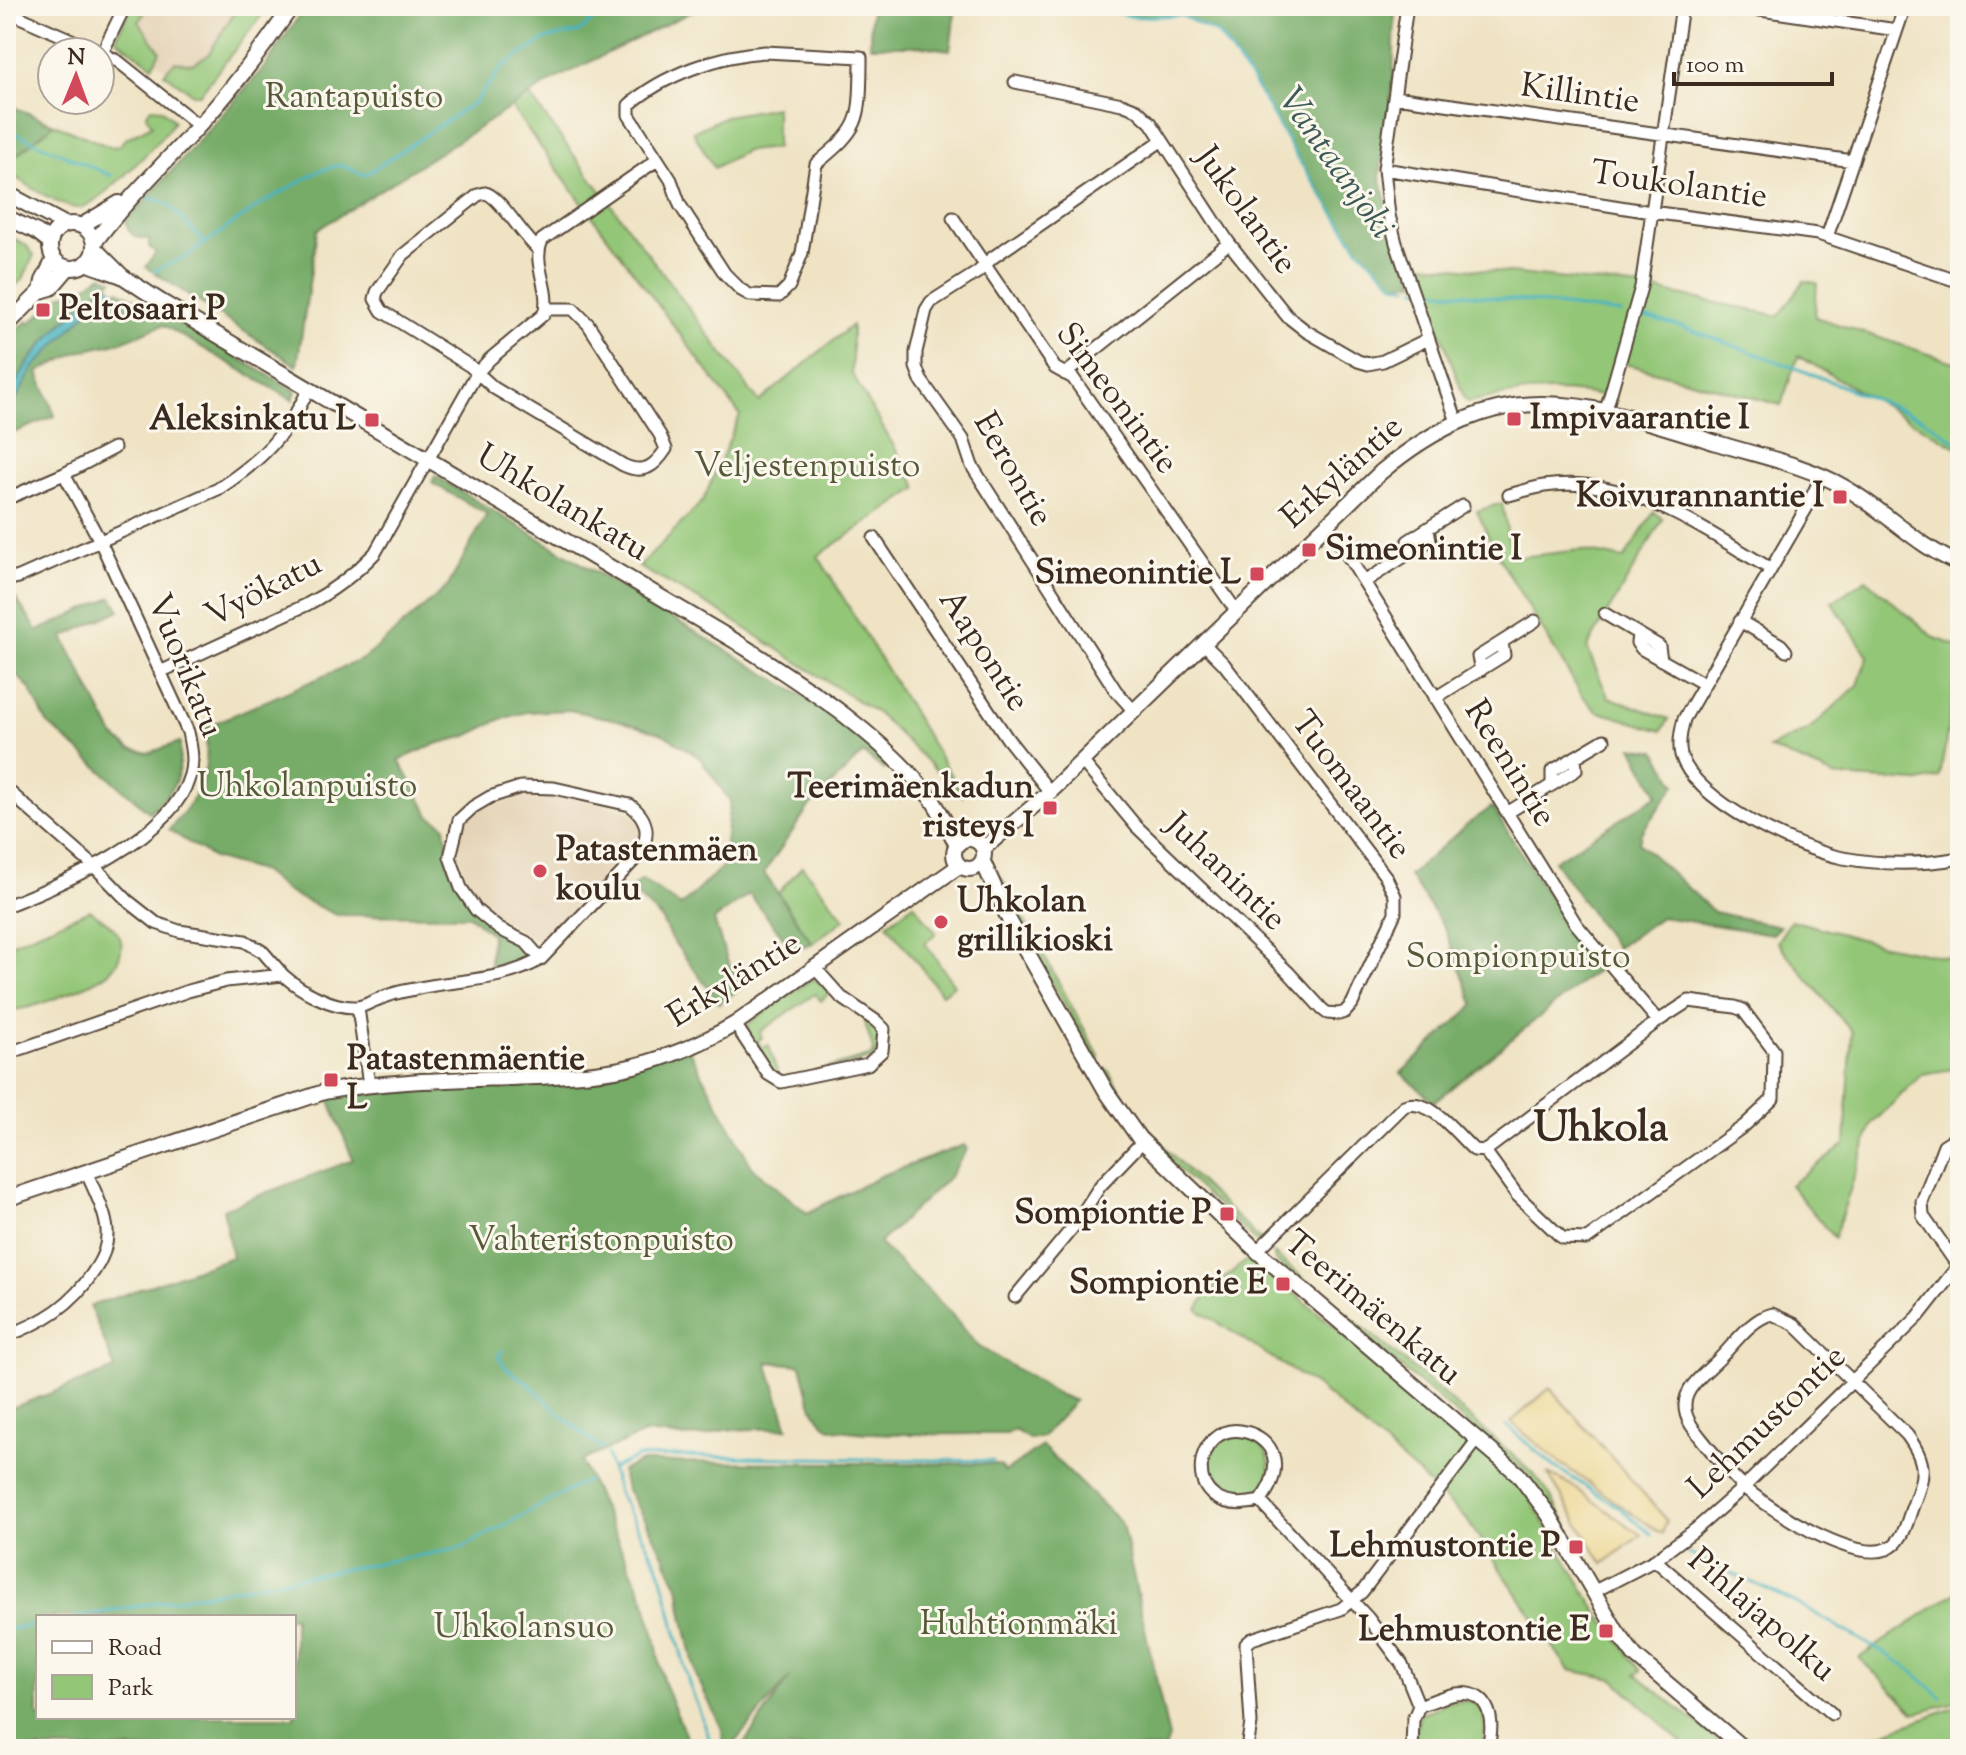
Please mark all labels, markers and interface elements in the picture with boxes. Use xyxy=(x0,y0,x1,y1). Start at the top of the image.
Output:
north arrow xyxy=(36,36,116,116)
scale bar xyxy=(1674,36,1832,86)
text: N xyxy=(67,43,86,75)
text: 100 m xyxy=(1686,49,1744,83)
street label: Killintie xyxy=(1517,62,1643,128)
park label: Rantapuisto xyxy=(265,74,443,123)
water label: Vantaanjoki xyxy=(1264,78,1406,250)
street label: Jukolantie xyxy=(1181,135,1308,285)
street label: Toukolantie xyxy=(1588,149,1770,223)
place label: Peltosaari P xyxy=(59,286,225,335)
marker: Peltosaari P xyxy=(34,301,52,319)
street label: Simeonintie xyxy=(1043,313,1189,485)
place label: Impivaarantie I xyxy=(1530,395,1750,444)
place label: Aleksinkatu L xyxy=(149,396,356,445)
street label: Eerontie xyxy=(960,404,1064,536)
street label: Erkyläntie xyxy=(1271,405,1415,541)
marker: Impivaarantie I xyxy=(1505,410,1523,428)
marker: Aleksinkatu L xyxy=(363,411,381,429)
street label: Uhkolankatu xyxy=(466,433,658,575)
park label: Veljestenpuisto xyxy=(694,443,920,492)
place label: Koivurannantie I xyxy=(1576,473,1825,522)
marker: Koivurannantie I xyxy=(1831,488,1849,506)
place label: Simeonintie I xyxy=(1325,526,1523,575)
street label: Vyökatu xyxy=(197,541,331,641)
marker: Simeonintie I xyxy=(1300,541,1318,559)
place label: Simeonintie L xyxy=(1035,550,1241,599)
marker: Simeonintie L xyxy=(1248,565,1266,583)
street label: Aapontie xyxy=(925,580,1041,722)
street label: Vuorikatu xyxy=(133,587,235,745)
street label: Reenintie xyxy=(1451,691,1567,837)
street label: Tuomaantie xyxy=(1278,701,1422,871)
park label: Uhkolanpuisto xyxy=(197,763,417,812)
place label: Teerimäenkadun risteys I xyxy=(787,764,1035,852)
marker: Teerimäenkadun risteys I xyxy=(1041,799,1059,817)
street label: Juhanintie xyxy=(1152,801,1297,943)
place label: Patastenmäen koulu xyxy=(555,827,758,915)
marker: Patastenmäen koulu xyxy=(531,862,549,880)
place label: Uhkolan grillikioski xyxy=(957,878,1113,966)
marker: Uhkolan grillikioski xyxy=(932,913,950,931)
street label: Erkyläntie xyxy=(659,921,811,1041)
park label: Sompionpuisto xyxy=(1405,934,1631,983)
place label: Patastenmäentie L xyxy=(347,1036,585,1124)
marker: Patastenmäentie L xyxy=(322,1071,340,1089)
district label: Uhkola xyxy=(1534,1100,1669,1160)
place label: Sompiontie P xyxy=(1014,1190,1211,1239)
marker: Sompiontie P xyxy=(1218,1205,1236,1223)
park label: Vahteristonpuisto xyxy=(468,1217,734,1266)
street label: Teerimäenkatu xyxy=(1272,1220,1472,1398)
place label: Sompiontie E xyxy=(1069,1260,1267,1309)
marker: Sompiontie E xyxy=(1274,1275,1292,1293)
street label: Lehmustontie xyxy=(1678,1335,1858,1511)
place label: Lehmustontie P xyxy=(1330,1523,1560,1572)
marker: Lehmustontie P xyxy=(1567,1538,1585,1556)
street label: Pihlajapolku xyxy=(1676,1538,1846,1694)
park label: Huhtionmäki xyxy=(920,1601,1118,1650)
park label: Uhkolansuo xyxy=(434,1604,614,1653)
place label: Lehmustontie E xyxy=(1358,1607,1590,1656)
legend xyxy=(36,1615,296,1719)
marker: Lehmustontie E xyxy=(1597,1622,1615,1640)
text: Road xyxy=(108,1632,162,1666)
text: Park xyxy=(108,1672,154,1706)

